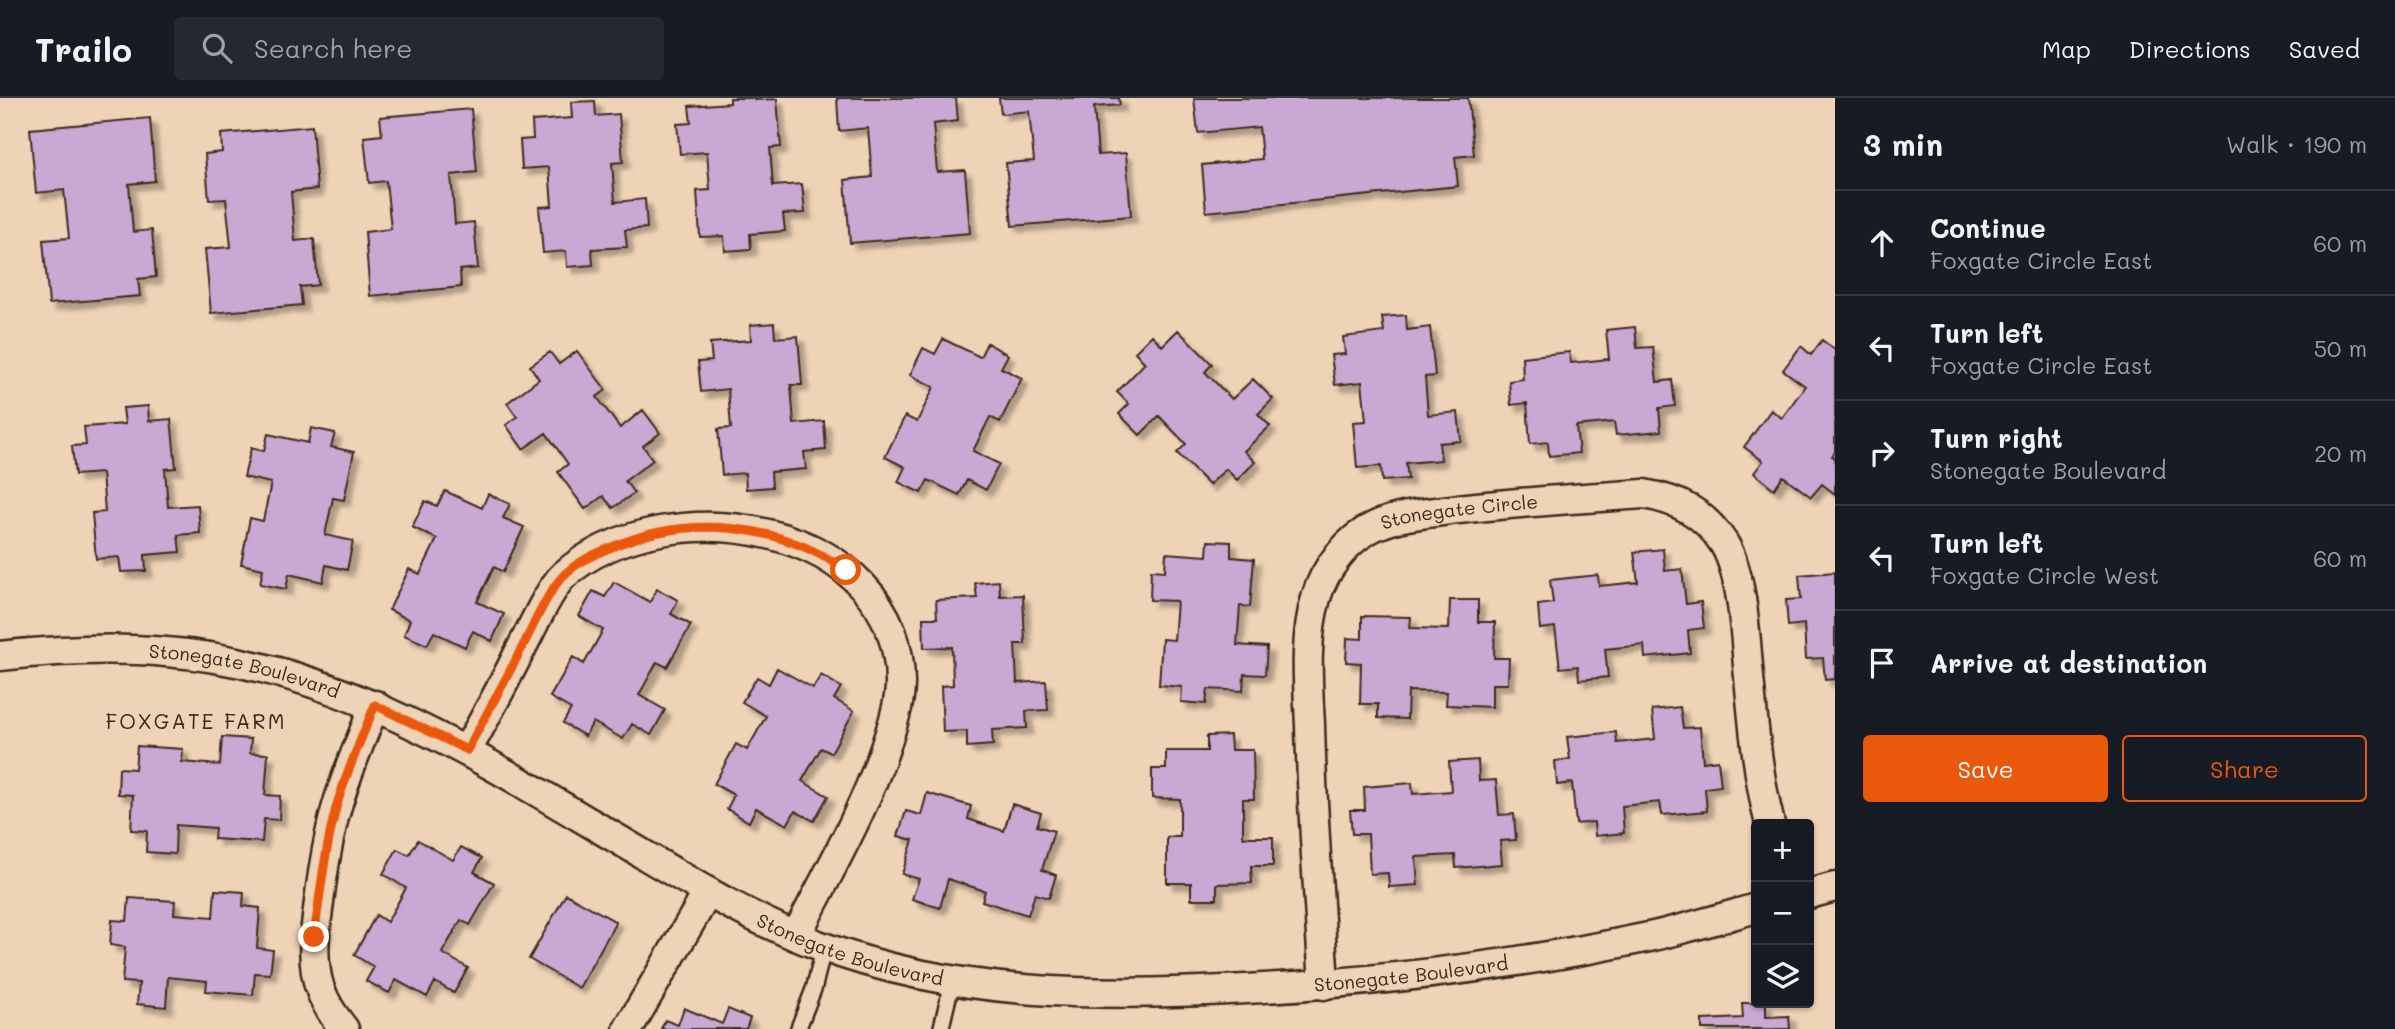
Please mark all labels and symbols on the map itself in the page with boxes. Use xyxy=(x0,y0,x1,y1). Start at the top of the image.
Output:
street label: Stonegate Circle xyxy=(1377,488,1539,535)
route start xyxy=(830,554,861,585)
street label: Stonegate Boulevard xyxy=(148,638,344,704)
district label: FOXGATE FARM xyxy=(106,707,286,734)
street label: Stonegate Boulevard xyxy=(753,907,945,991)
route end xyxy=(298,921,329,952)
street label: Stonegate Boulevard xyxy=(1313,950,1510,997)

